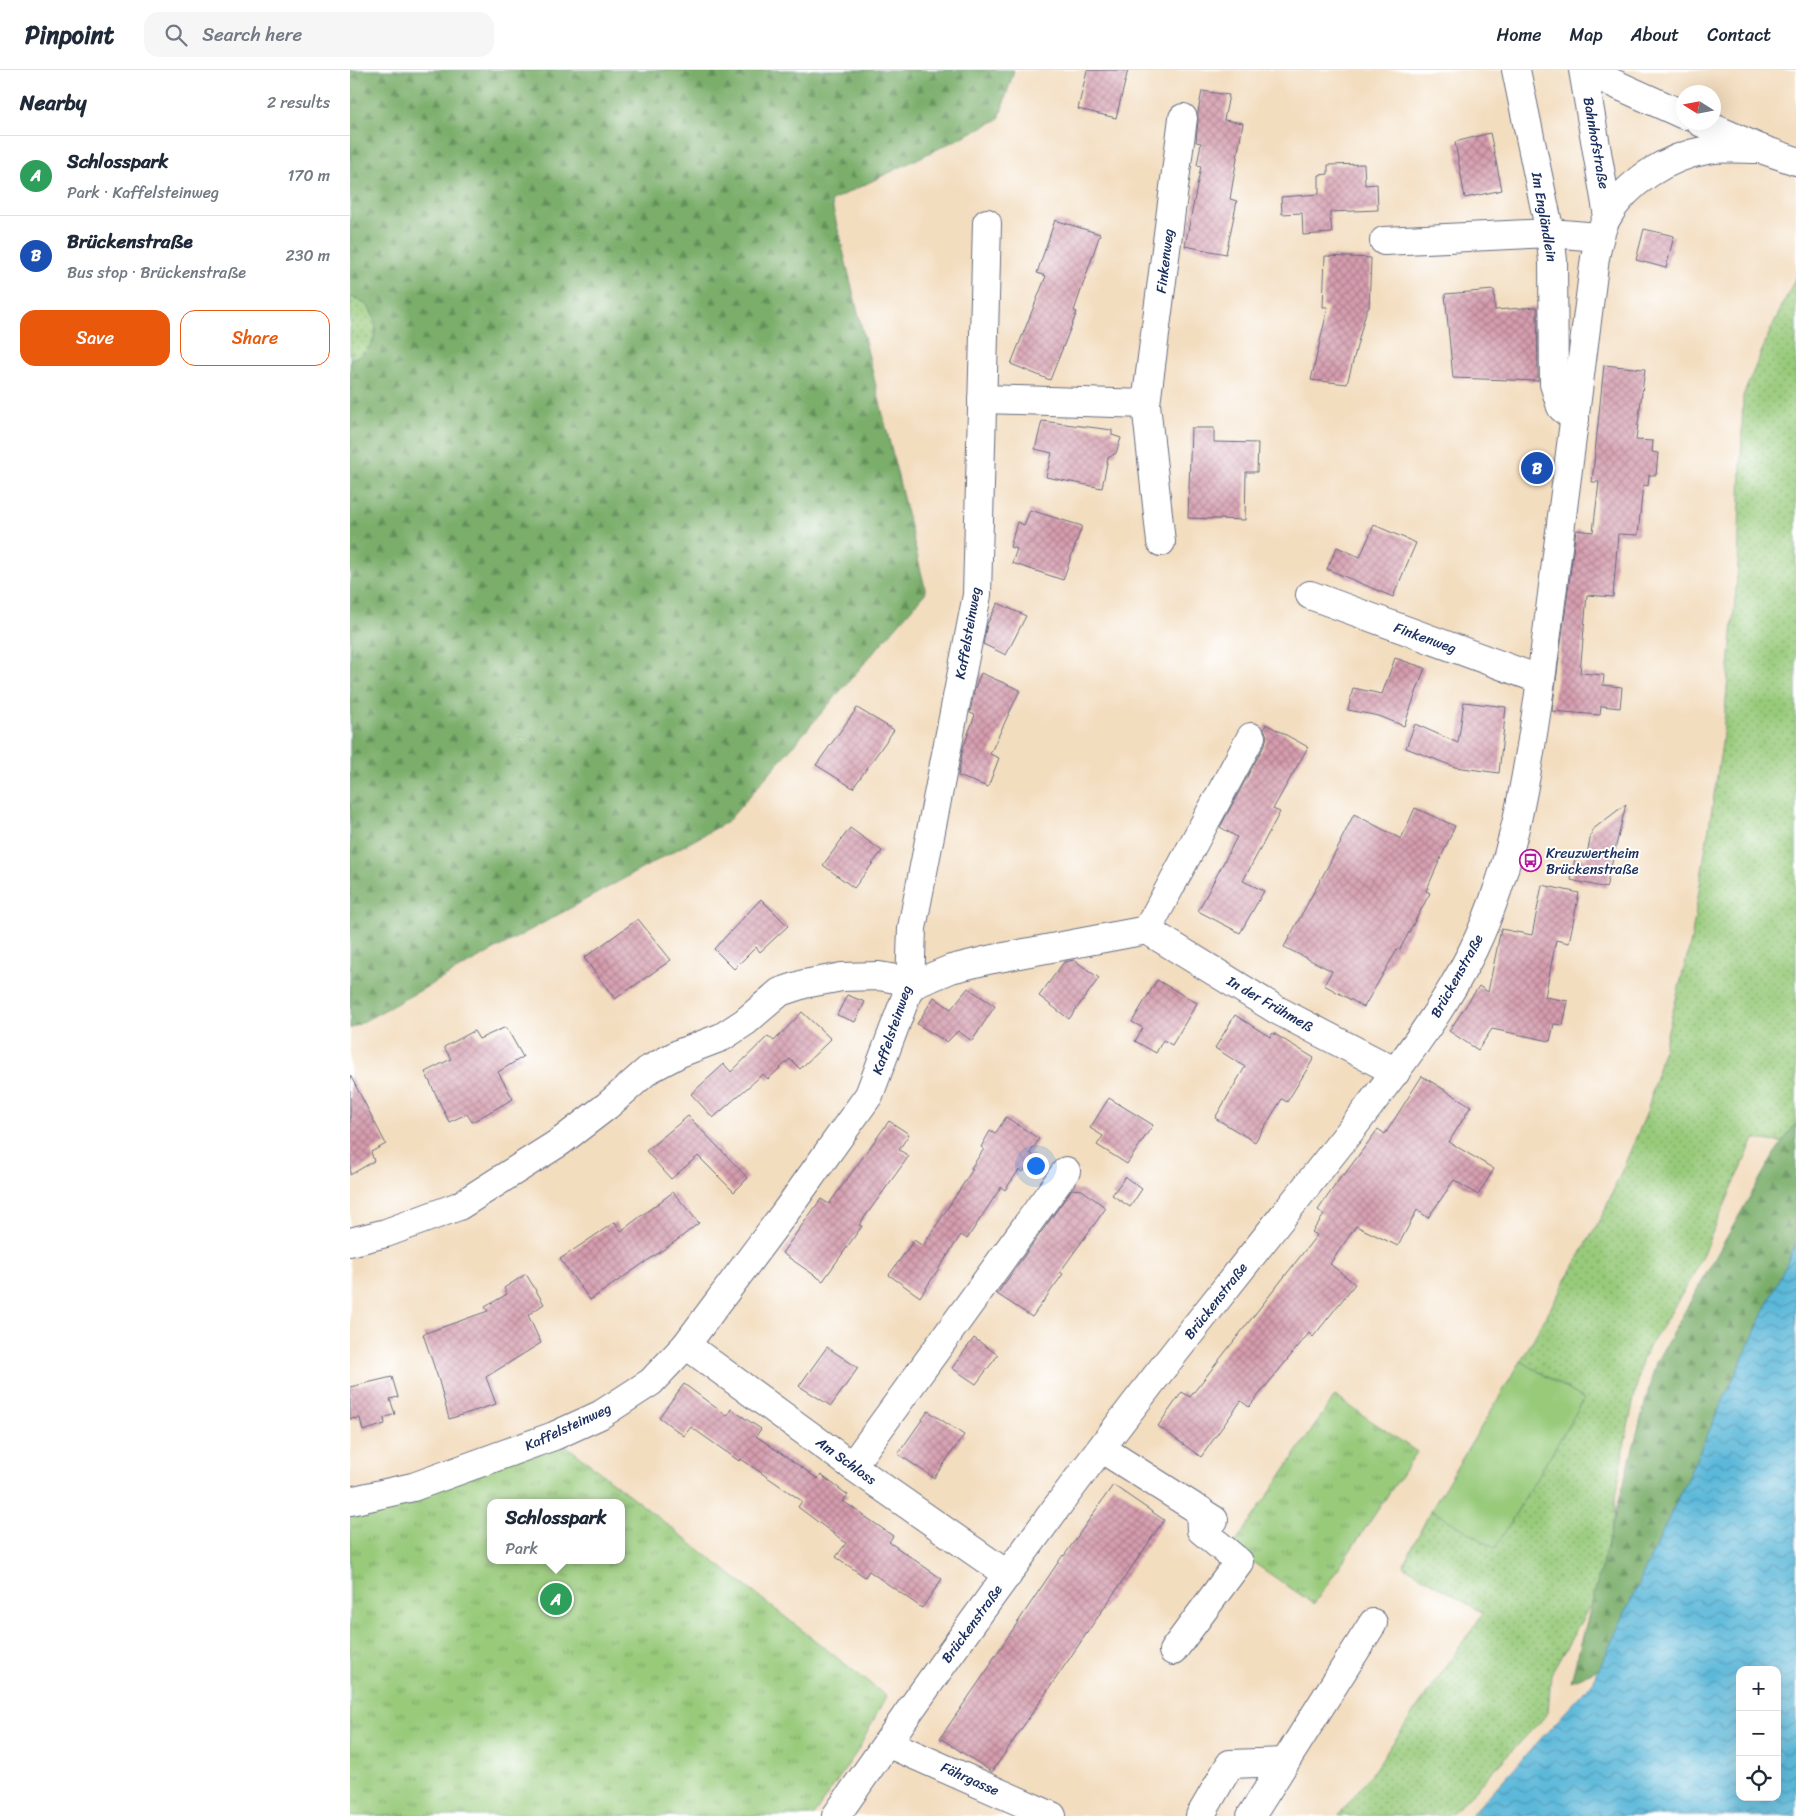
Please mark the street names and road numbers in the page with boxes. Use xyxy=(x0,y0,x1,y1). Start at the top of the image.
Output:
street label: Bahnhofstraße xyxy=(1576,95,1616,191)
street label: Im Engländlein xyxy=(1524,169,1564,264)
street label: Finkenweg xyxy=(1149,227,1181,295)
street label: Kaffelsteinweg xyxy=(948,585,988,681)
street label: Finkenweg xyxy=(1390,615,1460,661)
street label: Brückenstraße xyxy=(1424,929,1490,1023)
street label: In der Frühmeß xyxy=(1221,969,1318,1039)
street label: Kaffelsteinweg xyxy=(865,982,919,1078)
street label: Brückenstraße xyxy=(1178,1257,1254,1345)
street label: Kaffelsteinweg xyxy=(520,1396,616,1458)
street label: Am Schloss xyxy=(810,1430,882,1492)
street label: Brückenstraße xyxy=(935,1579,1009,1669)
street label: Fährgasse xyxy=(937,1755,1003,1803)

